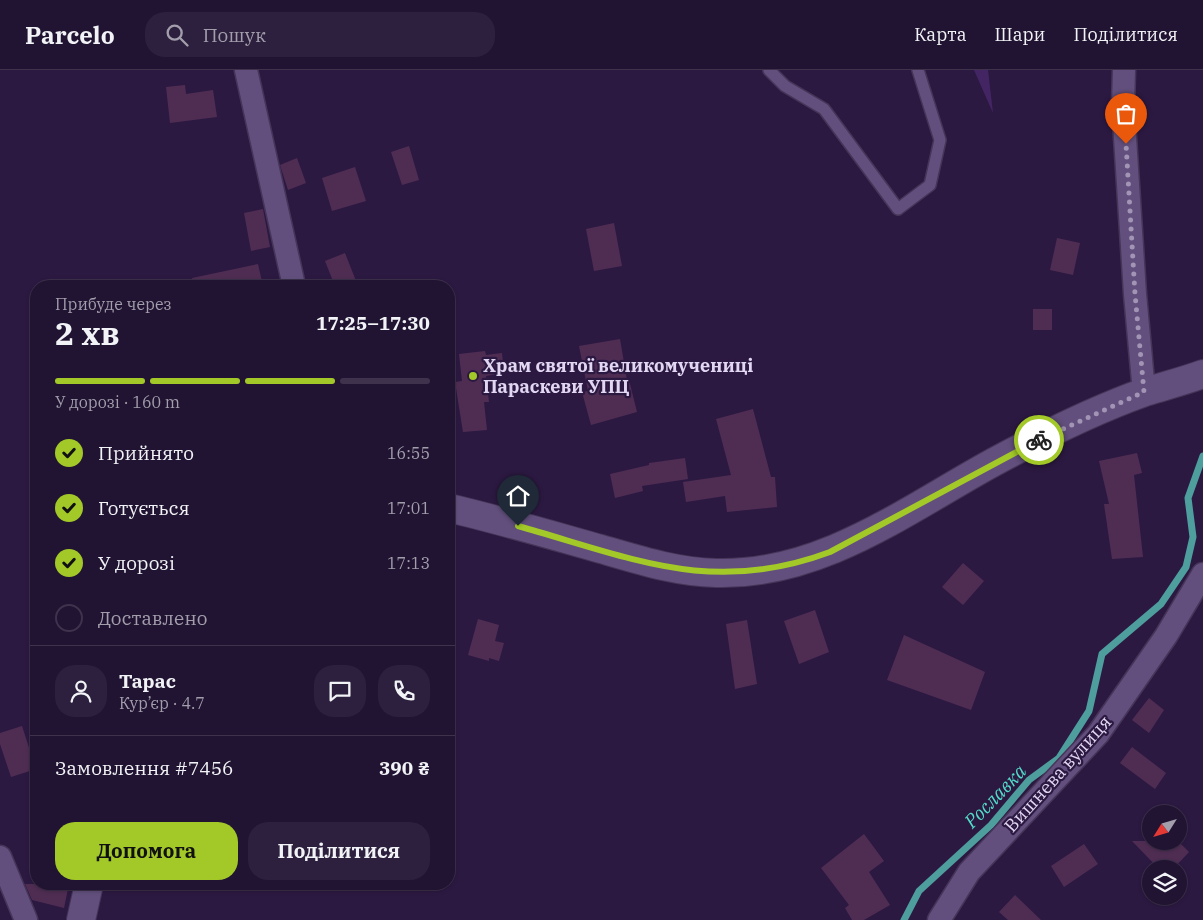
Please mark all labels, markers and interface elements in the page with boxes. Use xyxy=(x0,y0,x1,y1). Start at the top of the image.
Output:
search box xyxy=(145,12,495,57)
text: Parcelo xyxy=(25,19,115,51)
icon: search xyxy=(163,21,191,49)
text: Пошук xyxy=(203,23,266,47)
text: Карта xyxy=(914,23,967,46)
text: Шари xyxy=(995,23,1045,46)
text: Поділитися xyxy=(1073,23,1178,46)
pin xyxy=(1105,93,1147,144)
icon: bag xyxy=(1112,100,1140,128)
text: Прибуде через xyxy=(55,294,172,314)
text: 17:25–17:30 xyxy=(316,311,430,335)
text: 2 хв xyxy=(55,312,120,354)
place label: Храм святої великомучениці Параскеви УПЦ xyxy=(483,354,753,398)
marker: Храм святої великомучениці Параскеви УПЦ xyxy=(467,370,479,382)
text: У дорозі · 160 m xyxy=(55,392,180,412)
courier xyxy=(1014,415,1064,465)
icon: bike xyxy=(1025,426,1053,454)
icon: check xyxy=(55,439,83,467)
text: Прийнято xyxy=(98,441,194,465)
text: 16:55 xyxy=(387,443,430,463)
pin xyxy=(497,475,539,526)
icon: home xyxy=(504,482,532,510)
icon: check xyxy=(55,494,83,522)
text: Готується xyxy=(98,496,190,520)
text: 17:01 xyxy=(387,498,430,518)
icon: check xyxy=(55,549,83,577)
text: У дорозі xyxy=(98,551,175,575)
text: 17:13 xyxy=(387,553,430,573)
text: Доставлено xyxy=(98,606,207,630)
button: person xyxy=(55,665,107,717)
button: chat xyxy=(314,665,366,717)
button: phone xyxy=(378,665,430,717)
text: Тарас xyxy=(119,669,176,693)
text: Кур’єр · 4.7 xyxy=(119,693,205,713)
street label: Вишнева вулиця xyxy=(999,711,1116,837)
text: Замовлення #7456 xyxy=(55,756,234,780)
text: 390 ₴ xyxy=(379,756,430,780)
water label: Рославка xyxy=(958,759,1032,834)
north arrow xyxy=(1142,805,1188,850)
map controls xyxy=(1142,805,1187,905)
button: Допомога xyxy=(55,822,238,880)
button: Поділитися xyxy=(248,822,430,880)
button: layers xyxy=(1142,860,1187,905)

